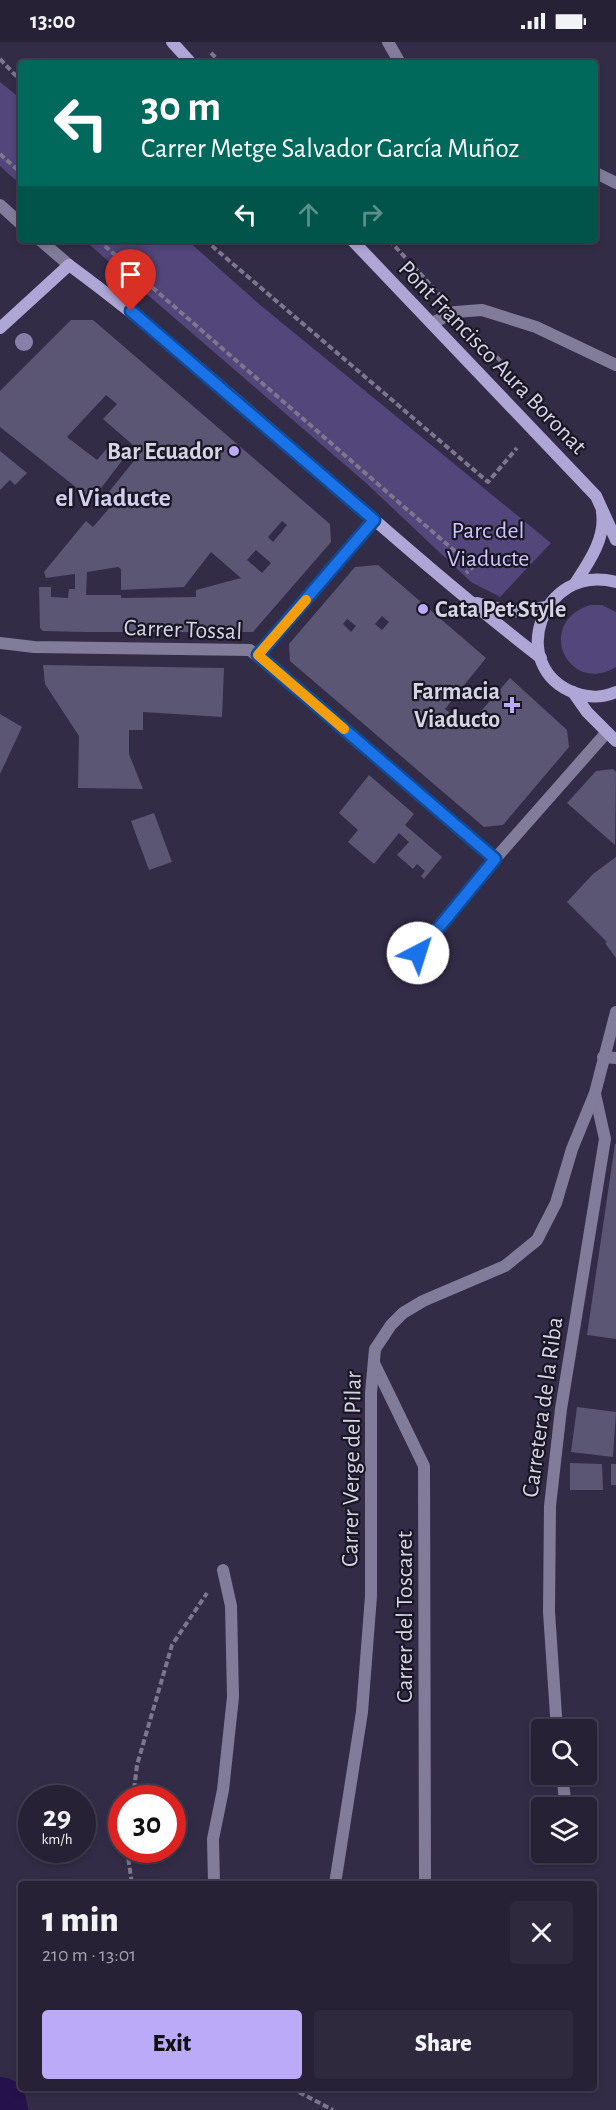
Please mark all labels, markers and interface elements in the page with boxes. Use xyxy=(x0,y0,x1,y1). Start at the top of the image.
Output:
text: 13:00 xyxy=(30,10,75,32)
icon: left xyxy=(42,84,120,162)
text: 30 m xyxy=(141,86,221,128)
text: Carrer Metge Salvador García Muñoz xyxy=(141,135,519,162)
icon: left xyxy=(229,198,262,231)
icon: ahead xyxy=(292,198,325,231)
icon: right xyxy=(355,198,388,231)
pin xyxy=(105,249,156,311)
street label: Pont Francisco Aura Boronat xyxy=(394,256,591,459)
icon: arrive xyxy=(114,258,147,291)
place label: Bar Ecuador xyxy=(107,440,223,464)
marker: Bar Ecuador xyxy=(227,444,241,458)
district label: el Viaducte xyxy=(55,485,171,511)
park label: Parc del Viaducte xyxy=(447,519,529,571)
place label: Cata Pet Style xyxy=(435,598,566,622)
marker: Cata Pet Style xyxy=(416,602,430,616)
street label: Carrer Tossal xyxy=(123,616,243,644)
place label: Farmacia Viaducto xyxy=(412,680,500,732)
marker: Farmacia Viaducto xyxy=(505,698,519,712)
position arrow xyxy=(386,921,450,985)
street label: Carretera de la Riba xyxy=(518,1315,568,1499)
street label: Carrer Verge del Pilar xyxy=(338,1371,366,1567)
street label: Carrer del Toscaret xyxy=(393,1531,417,1703)
map controls xyxy=(531,1719,597,1863)
button: search xyxy=(531,1719,597,1785)
speed limit sign: 30 xyxy=(108,1785,186,1863)
button: layers xyxy=(531,1797,597,1863)
text: 29 xyxy=(43,1802,71,1832)
text: km/h xyxy=(42,1832,72,1847)
button: close xyxy=(510,1901,573,1964)
text: 1 min xyxy=(42,1902,119,1938)
text: 210 m · 13:01 xyxy=(42,1945,136,1965)
button: Exit xyxy=(42,2010,302,2079)
button: Share xyxy=(314,2010,573,2079)

